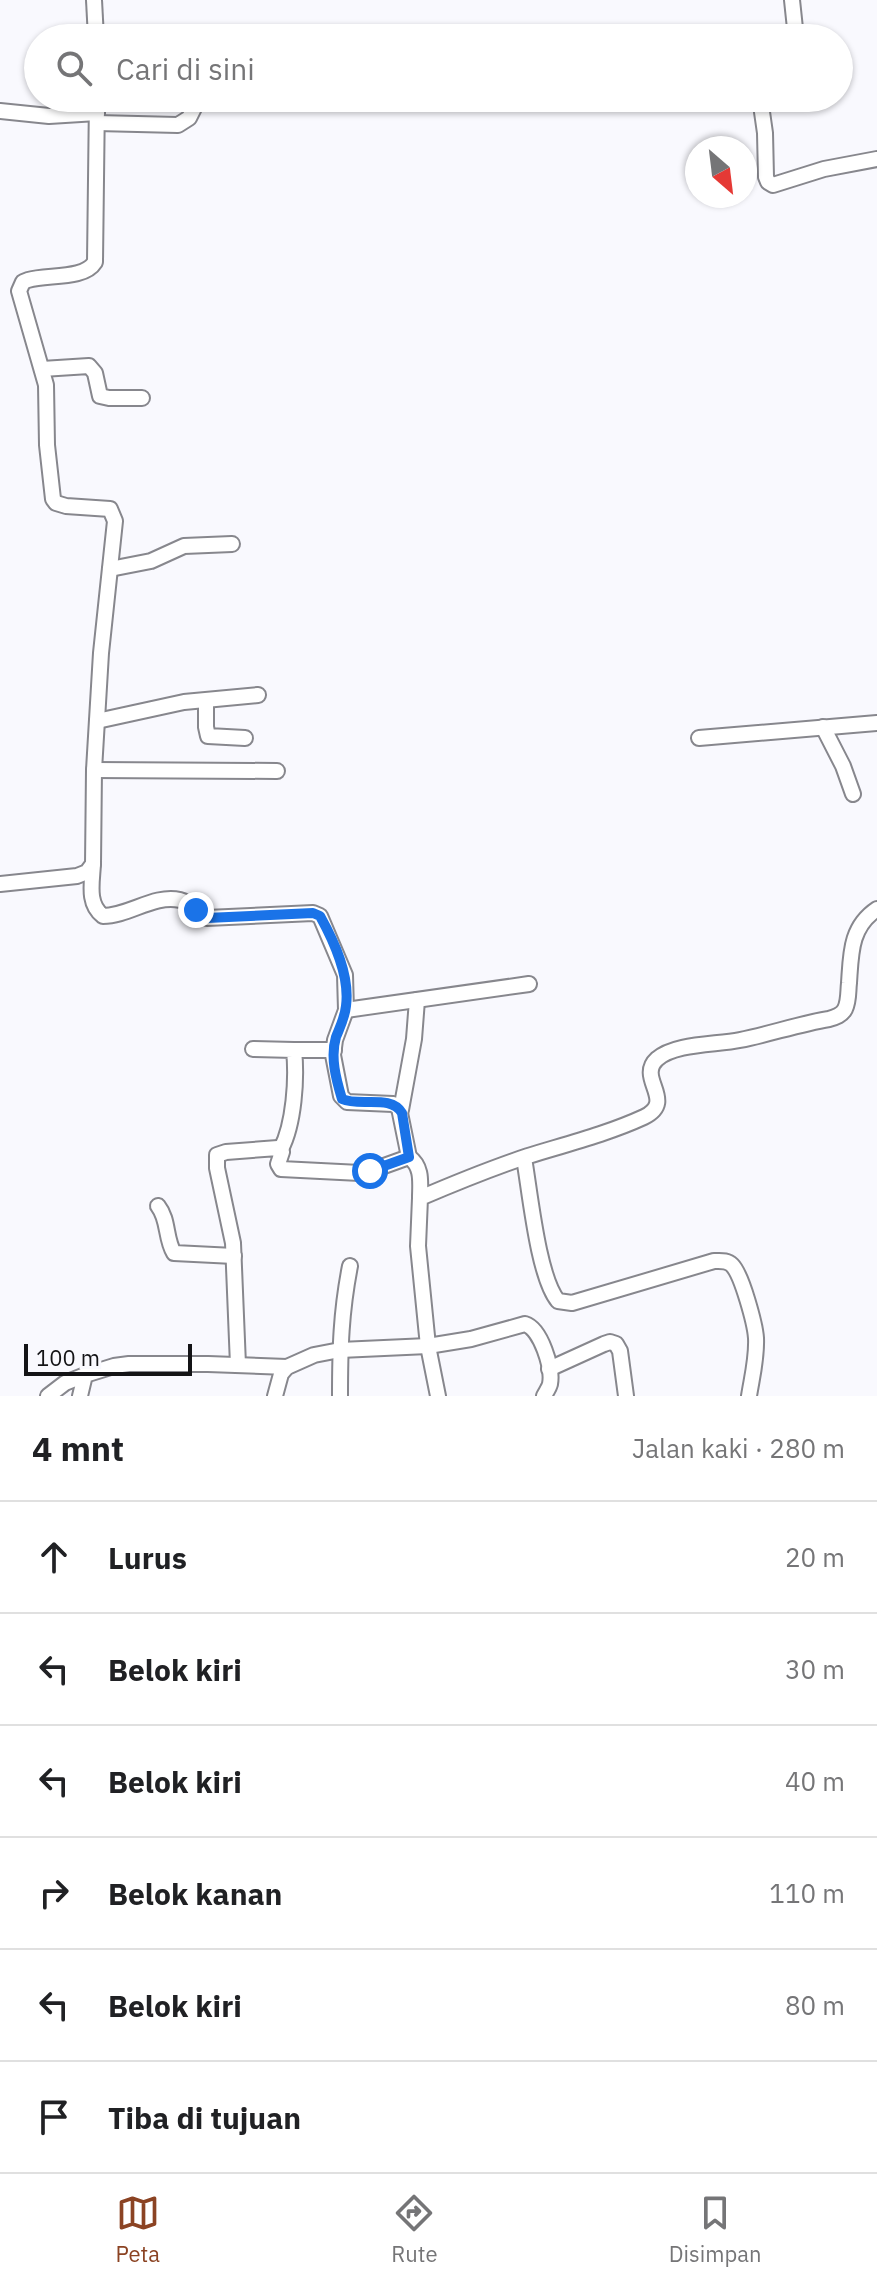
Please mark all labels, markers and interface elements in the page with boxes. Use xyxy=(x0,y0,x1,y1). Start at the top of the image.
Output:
search box xyxy=(24,24,853,112)
icon: search xyxy=(52,46,96,90)
text: Cari di sini xyxy=(116,49,255,88)
north arrow xyxy=(685,136,757,208)
route end xyxy=(178,892,214,928)
route start xyxy=(352,1153,388,1189)
scale bar xyxy=(24,1340,192,1376)
text: 100 m xyxy=(36,1343,100,1372)
text: 4 mnt xyxy=(32,1426,124,1470)
text: Jalan kaki · 280 m xyxy=(632,1431,845,1465)
icon: ahead xyxy=(32,1535,76,1579)
text: Lurus xyxy=(108,1538,187,1577)
text: 20 m xyxy=(785,1540,845,1574)
icon: left xyxy=(32,1647,76,1691)
text: Belok kiri xyxy=(108,1650,242,1689)
text: 30 m xyxy=(785,1652,845,1686)
icon: left xyxy=(32,1759,76,1803)
text: Belok kiri xyxy=(108,1762,242,1801)
text: 40 m xyxy=(785,1764,845,1798)
icon: right xyxy=(32,1871,76,1915)
text: Belok kanan xyxy=(108,1874,282,1913)
text: 110 m xyxy=(769,1876,845,1910)
icon: left xyxy=(32,1983,76,2027)
text: Belok kiri xyxy=(108,1986,242,2025)
text: 80 m xyxy=(785,1988,845,2022)
icon: arrive xyxy=(32,2095,76,2139)
text: Tiba di tujuan xyxy=(108,2098,301,2137)
tab: Peta xyxy=(116,2191,160,2268)
tab: Rute xyxy=(391,2191,438,2268)
tab: Disimpan xyxy=(669,2191,761,2268)

